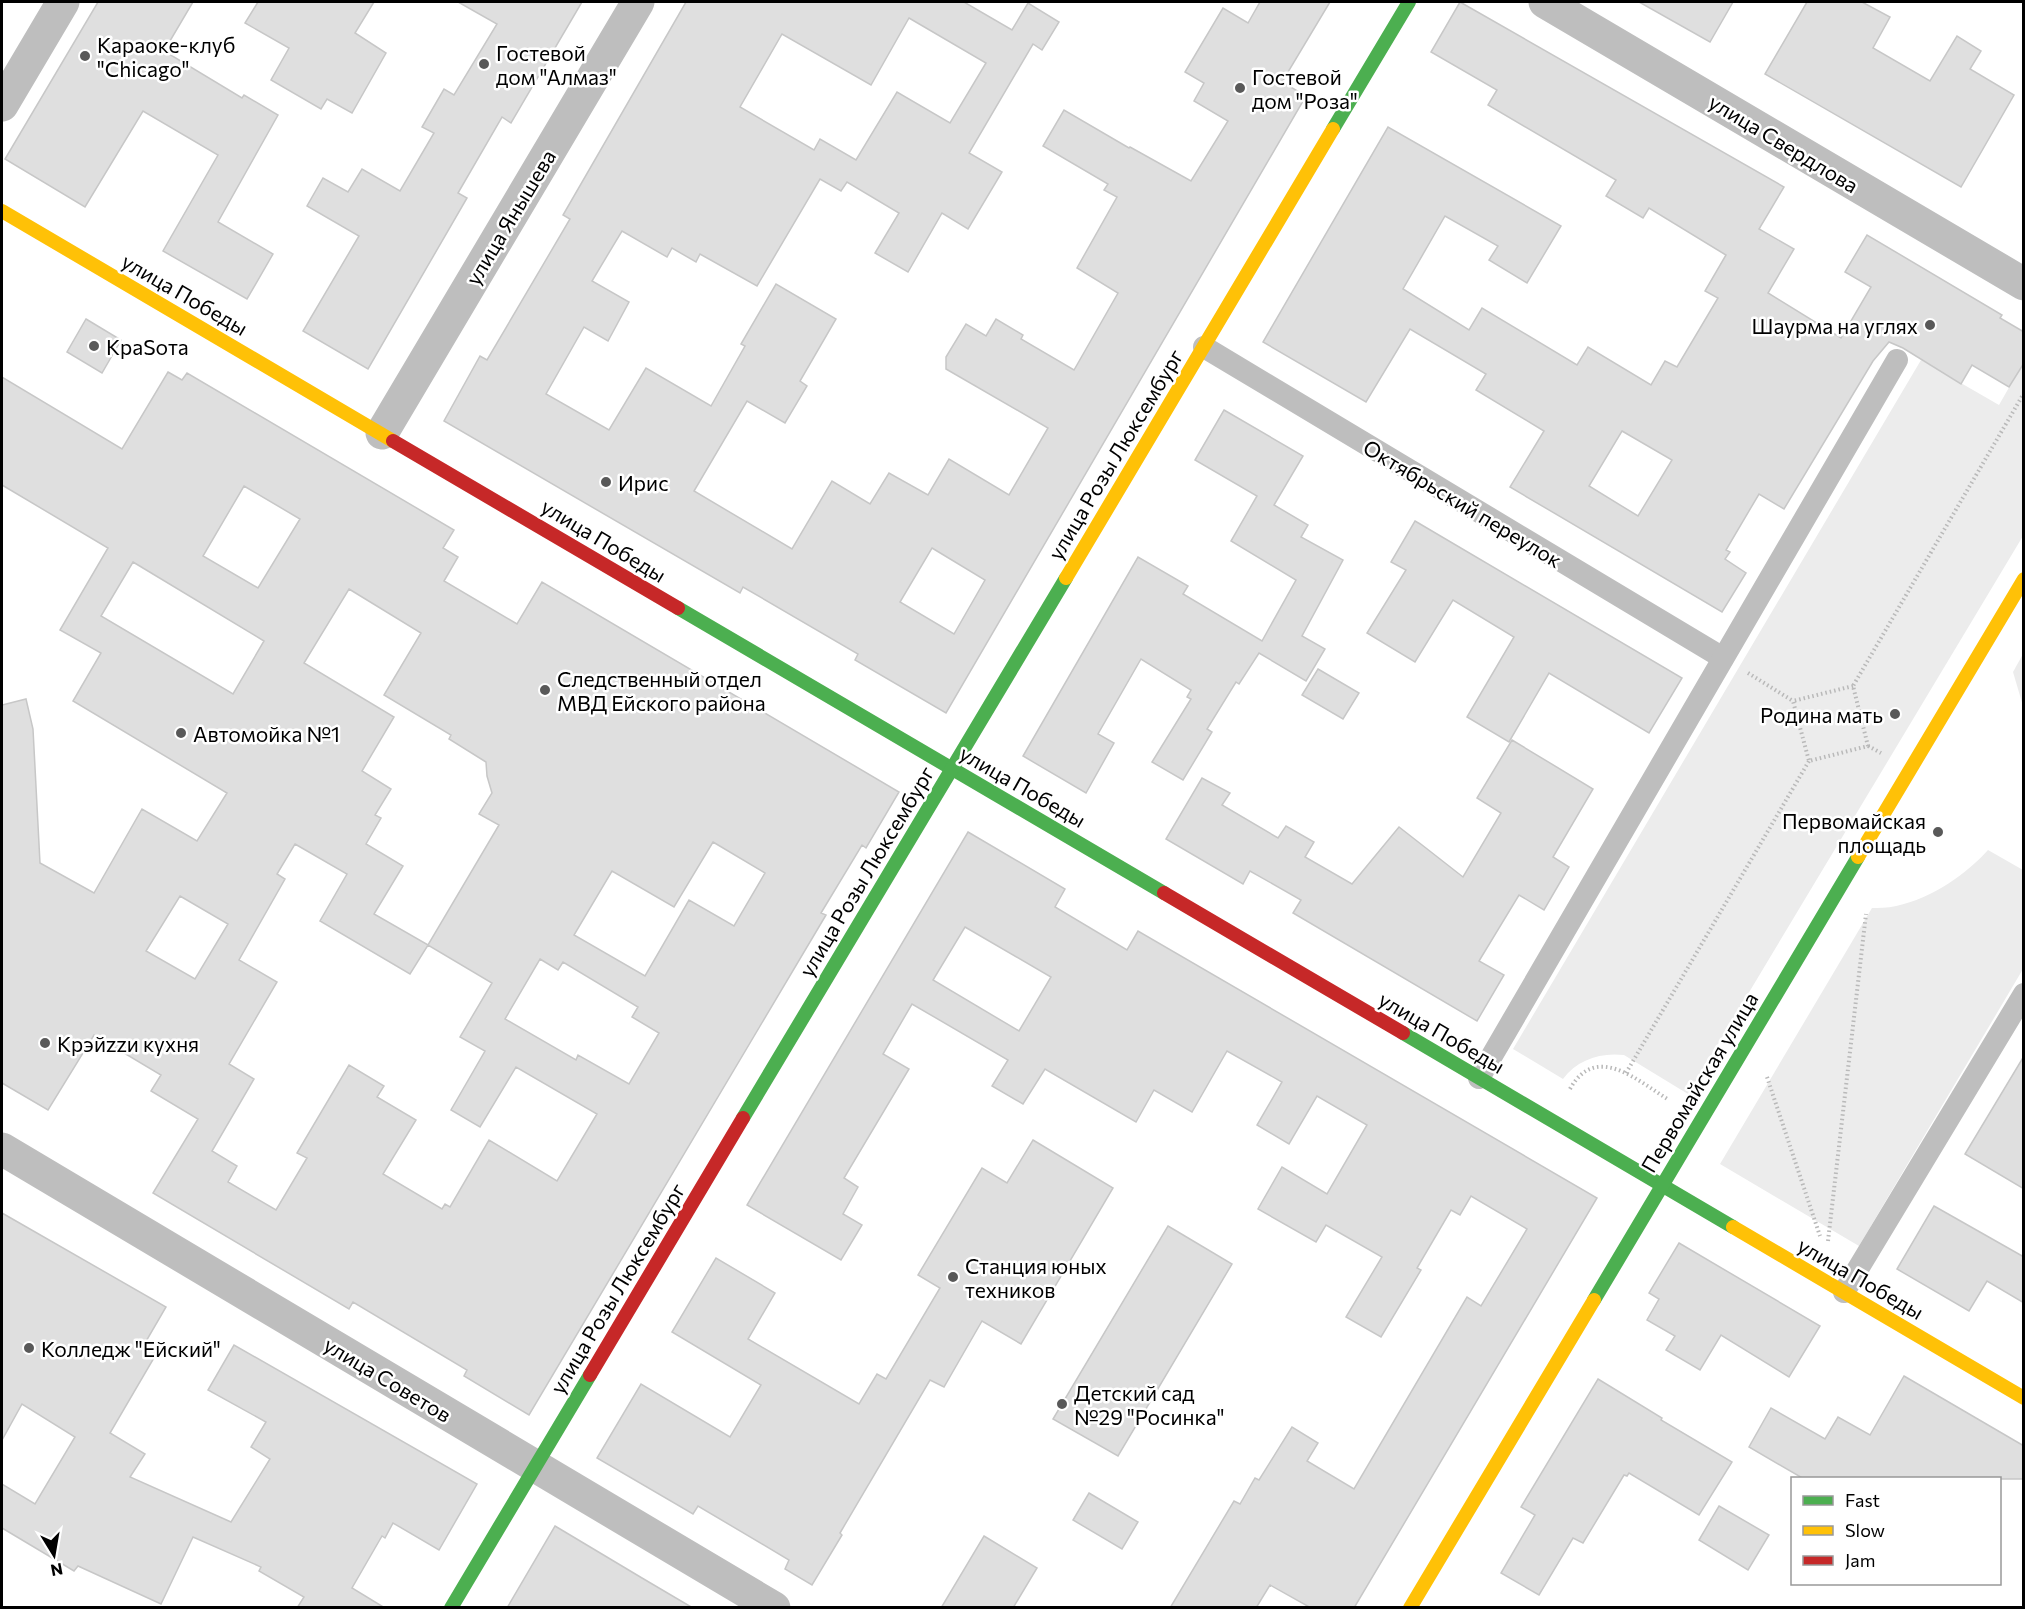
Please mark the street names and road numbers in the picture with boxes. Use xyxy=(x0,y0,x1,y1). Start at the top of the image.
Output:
street label: улица Свердлова xyxy=(1705,89,1863,197)
street label: улица Янышева xyxy=(460,145,560,289)
street label: улица Победы xyxy=(118,248,252,340)
street label: улица Розы Люксембург xyxy=(1042,344,1188,564)
street label: Октябрьский переулок xyxy=(1359,434,1567,572)
street label: улица Победы xyxy=(537,493,671,587)
street label: улица Победы xyxy=(956,740,1090,832)
street label: улица Розы Люксембург xyxy=(793,761,939,981)
street label: улица Победы xyxy=(1375,986,1509,1078)
street label: Первомайская улица xyxy=(1635,987,1763,1177)
street label: улица Розы Люксембург xyxy=(544,1178,690,1398)
street label: улица Победы xyxy=(1794,1232,1928,1324)
street label: улица Советов xyxy=(320,1331,456,1427)

